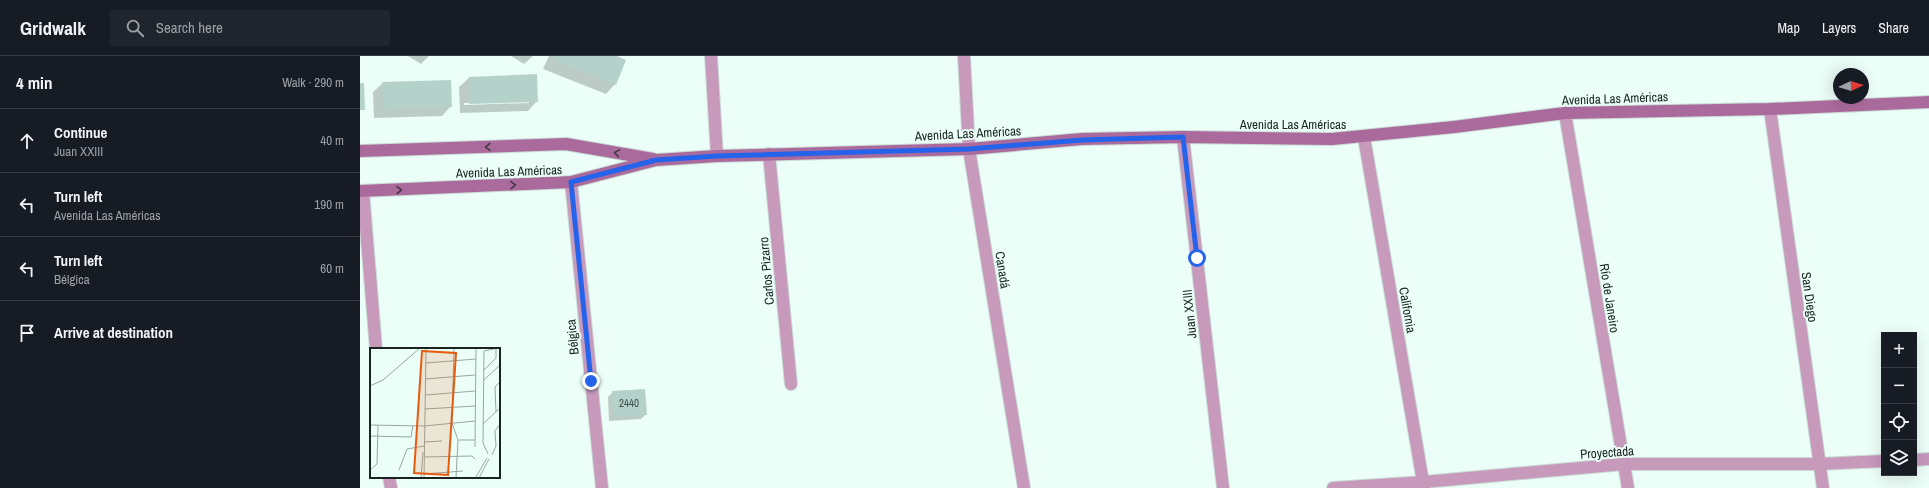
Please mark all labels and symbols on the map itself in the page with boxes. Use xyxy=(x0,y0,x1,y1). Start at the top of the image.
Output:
north arrow xyxy=(1833,68,1869,104)
street label: Avenida Las Américas xyxy=(1561,88,1669,109)
street label: Avenida Las Américas xyxy=(1239,116,1346,133)
street label: Avenida Las Américas xyxy=(913,122,1022,145)
one-way arrow xyxy=(485,143,491,151)
one-way arrow xyxy=(614,149,620,158)
street label: Avenida Las Américas xyxy=(455,161,563,182)
one-way arrow xyxy=(510,181,516,189)
one-way arrow xyxy=(396,185,402,194)
street label: Carlos Pizarro xyxy=(755,236,778,306)
route start xyxy=(1188,249,1206,267)
street label: Canadá xyxy=(991,250,1014,290)
street label: Río de Janeiro xyxy=(1596,262,1623,334)
street label: San Diego xyxy=(1798,271,1821,323)
street label: California xyxy=(1395,286,1420,334)
street label: Juan XXIII xyxy=(1178,289,1201,339)
street label: Bélgica xyxy=(562,318,583,356)
inset map xyxy=(370,348,500,478)
route end xyxy=(582,372,600,390)
house number: 2440 xyxy=(619,396,639,410)
street label: Proyectada xyxy=(1580,442,1635,463)

